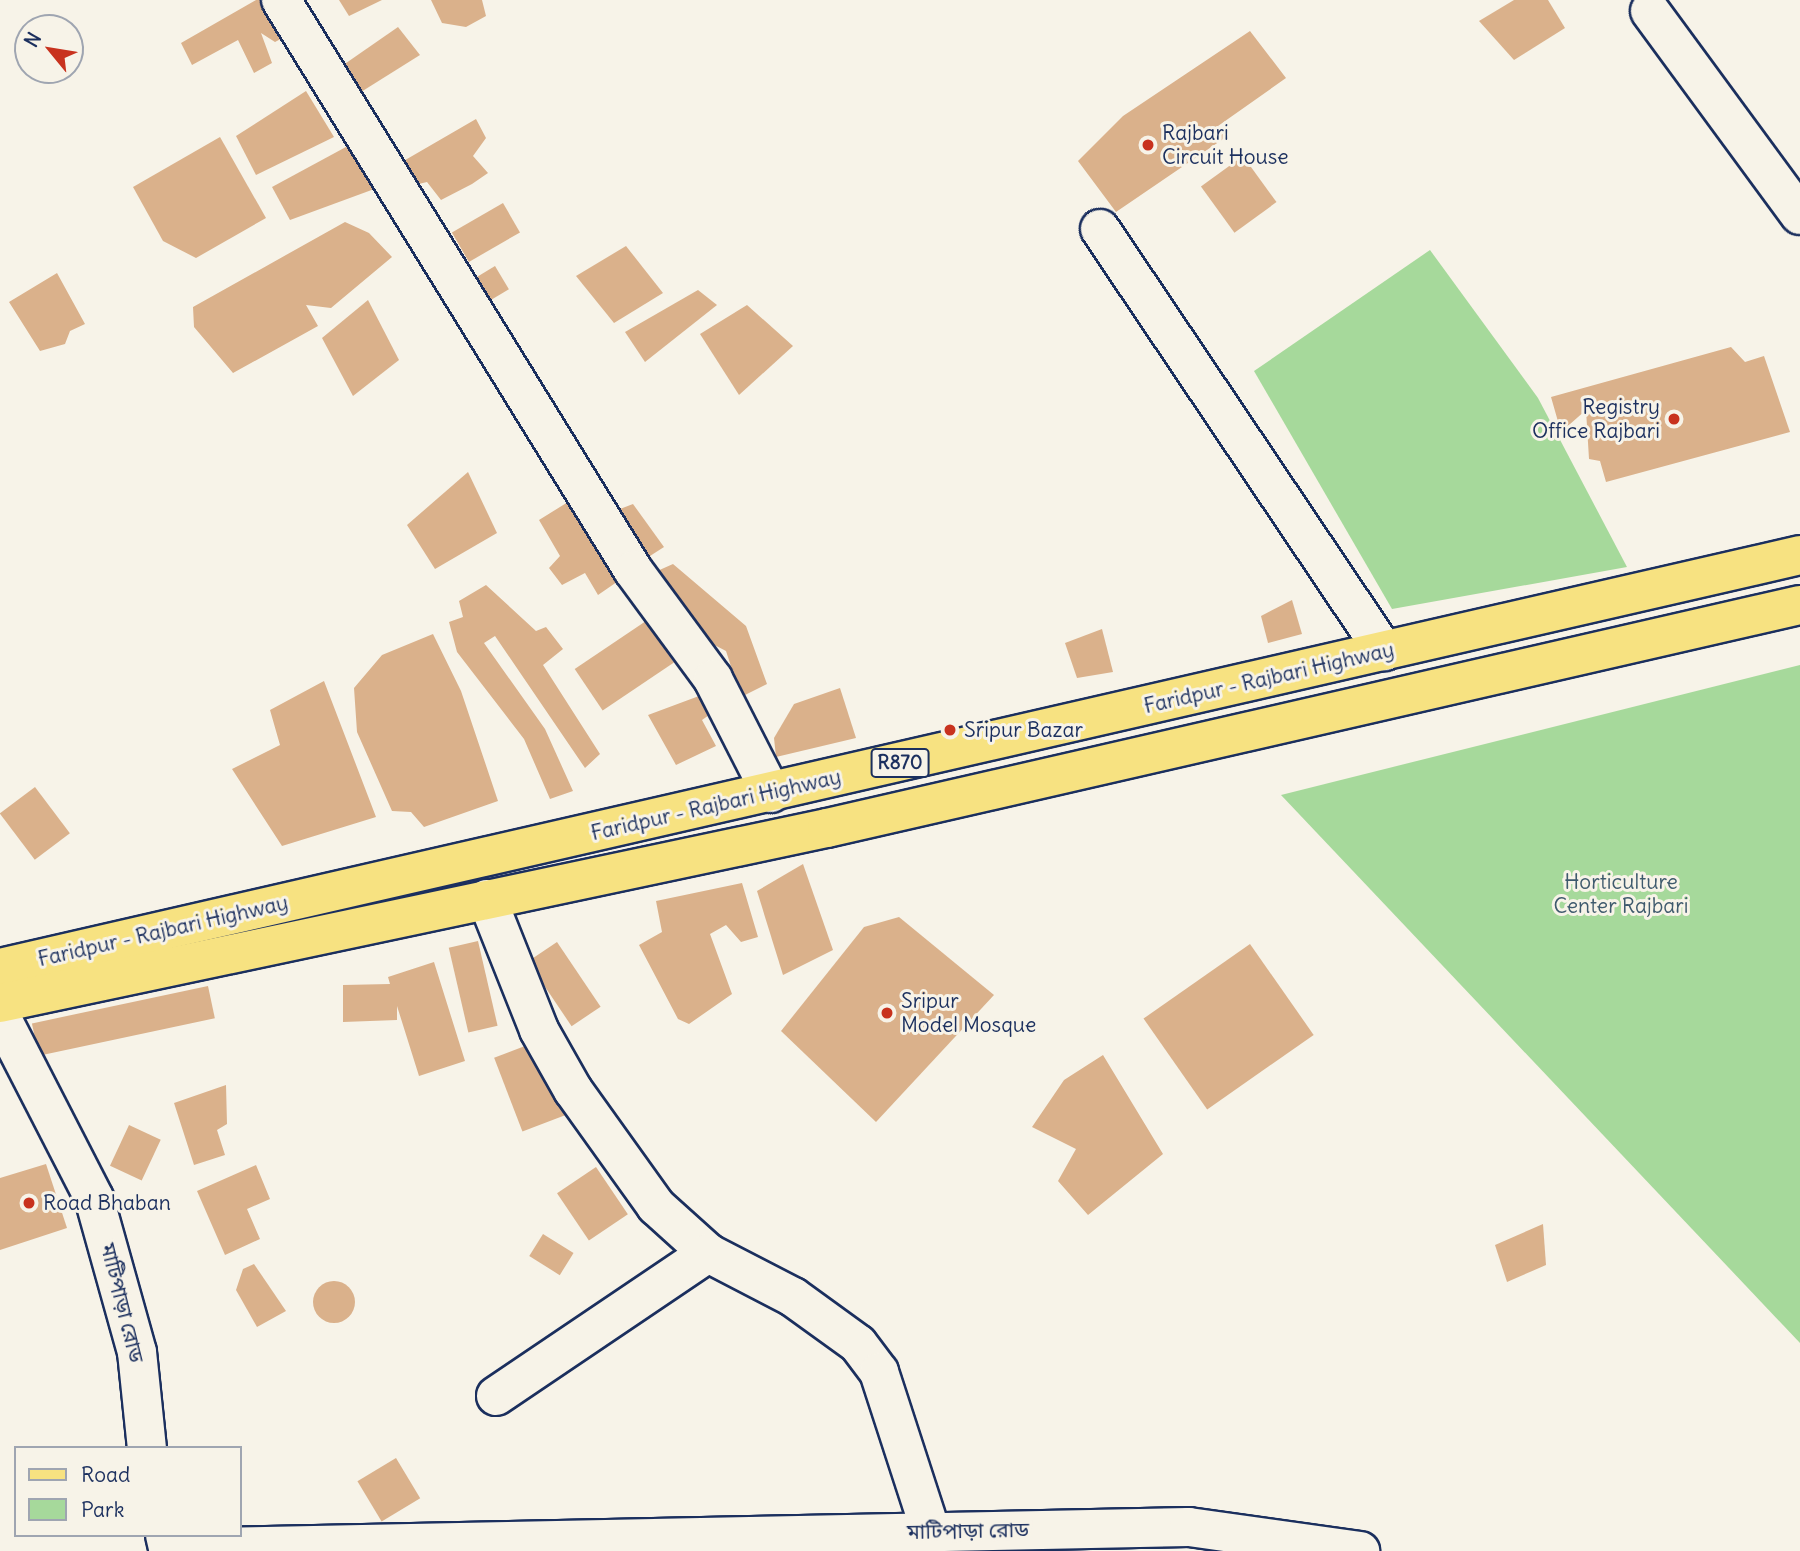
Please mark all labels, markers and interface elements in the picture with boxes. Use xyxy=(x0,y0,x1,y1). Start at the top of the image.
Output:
north arrow xyxy=(14,14,84,84)
text: N xyxy=(19,28,46,51)
place label: Rajbari Circuit House xyxy=(1162,120,1289,170)
marker: Rajbari Circuit House xyxy=(1140,137,1156,153)
place label: Registry Office Rajbari xyxy=(1532,394,1660,444)
marker: Registry Office Rajbari xyxy=(1666,411,1682,427)
street label: Faridpur - Rajbari Highway xyxy=(1142,637,1396,719)
place label: Sripur Bazar xyxy=(964,717,1083,743)
marker: Sripur Bazar xyxy=(942,722,958,738)
road number: R870 xyxy=(870,748,930,778)
street label: Faridpur - Rajbari Highway xyxy=(589,764,843,846)
park label: Horticulture Center Rajbari xyxy=(1553,869,1689,919)
street label: Faridpur - Rajbari Highway xyxy=(36,890,290,972)
place label: Sripur Model Mosque xyxy=(901,988,1036,1038)
marker: Sripur Model Mosque xyxy=(879,1005,895,1021)
place label: Road Bhaban xyxy=(43,1190,171,1216)
marker: Road Bhaban xyxy=(21,1195,37,1211)
street label: মাটিপাড়া রোড xyxy=(95,1241,149,1365)
legend xyxy=(14,1446,242,1537)
text: Road xyxy=(81,1461,130,1488)
text: Park xyxy=(81,1496,124,1523)
street label: মাটিপাড়া রোড xyxy=(907,1517,1029,1545)

